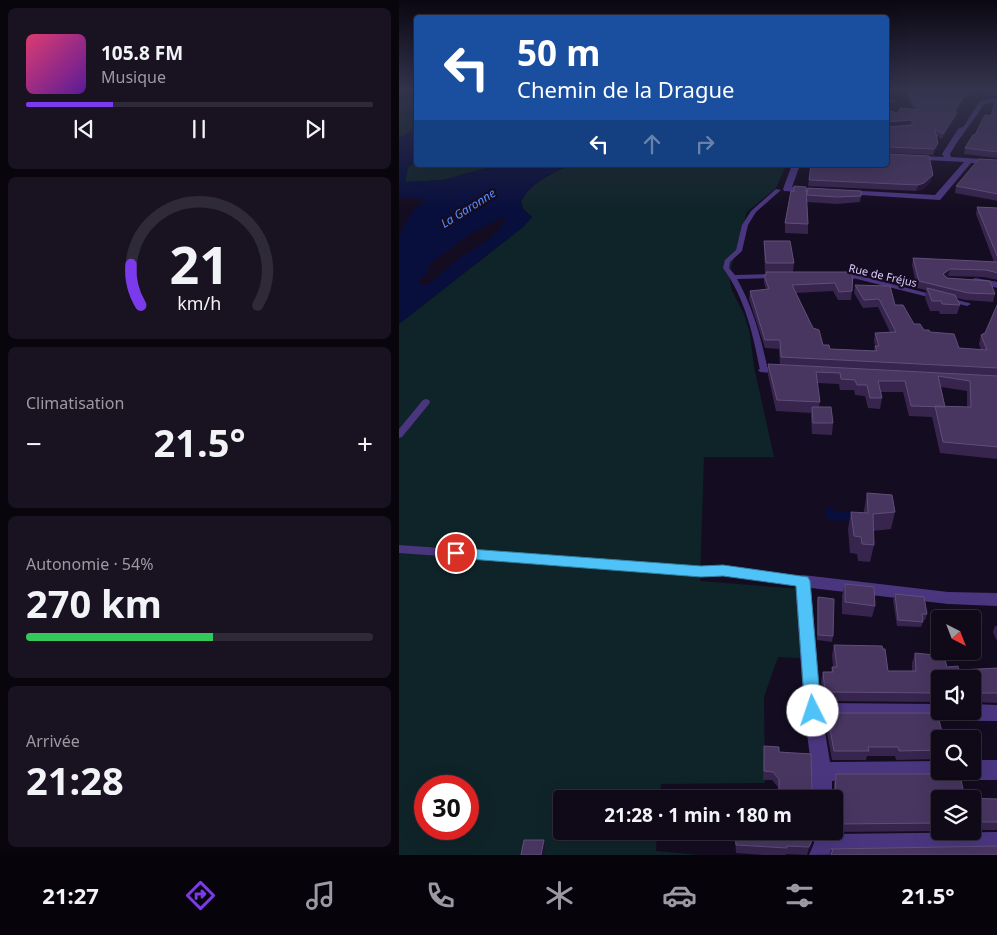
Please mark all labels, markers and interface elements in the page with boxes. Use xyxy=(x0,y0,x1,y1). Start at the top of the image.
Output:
text: 50 m xyxy=(517,29,600,76)
icon: left xyxy=(434,35,499,100)
text: 105.8 FM xyxy=(101,40,183,66)
text: Musique xyxy=(101,66,166,88)
text: Chemin de la Drague xyxy=(517,74,734,104)
icon: previous xyxy=(70,115,98,143)
icon: pause xyxy=(185,115,213,143)
icon: next xyxy=(301,115,329,143)
icon: left xyxy=(585,130,613,158)
icon: ahead xyxy=(638,130,666,158)
icon: right xyxy=(691,130,719,158)
water label: La Garonne xyxy=(437,184,499,232)
text: 21 xyxy=(170,228,229,299)
street label: Rue de Fréjus xyxy=(847,260,919,290)
text: km/h xyxy=(178,291,221,315)
text: Climatisation xyxy=(26,392,124,414)
text: 21.5° xyxy=(154,416,246,468)
text: − xyxy=(26,424,42,462)
text: + xyxy=(357,424,373,462)
pin xyxy=(435,532,477,574)
icon: arrive xyxy=(442,539,470,567)
text: Autonomie · 54% xyxy=(26,553,153,575)
text: 270 km xyxy=(26,577,162,629)
north arrow xyxy=(931,610,981,660)
map controls xyxy=(931,610,981,840)
button: sound xyxy=(931,670,981,720)
position arrow xyxy=(786,684,838,736)
text: Arrivée xyxy=(26,730,80,752)
button: search xyxy=(931,730,981,780)
text: 21:28 xyxy=(26,754,124,806)
speed limit sign: 30 xyxy=(414,775,479,840)
button: layers xyxy=(931,790,981,840)
text: 21:28 · 1 min · 180 m xyxy=(604,802,792,828)
icon: directions xyxy=(183,878,218,913)
icon: music xyxy=(303,878,338,913)
icon: phone xyxy=(423,878,458,913)
icon: climate xyxy=(542,878,577,913)
icon: car xyxy=(662,878,697,913)
icon: filters xyxy=(782,878,817,913)
text: 21:27 xyxy=(42,880,99,910)
text: 21.5° xyxy=(901,880,955,910)

